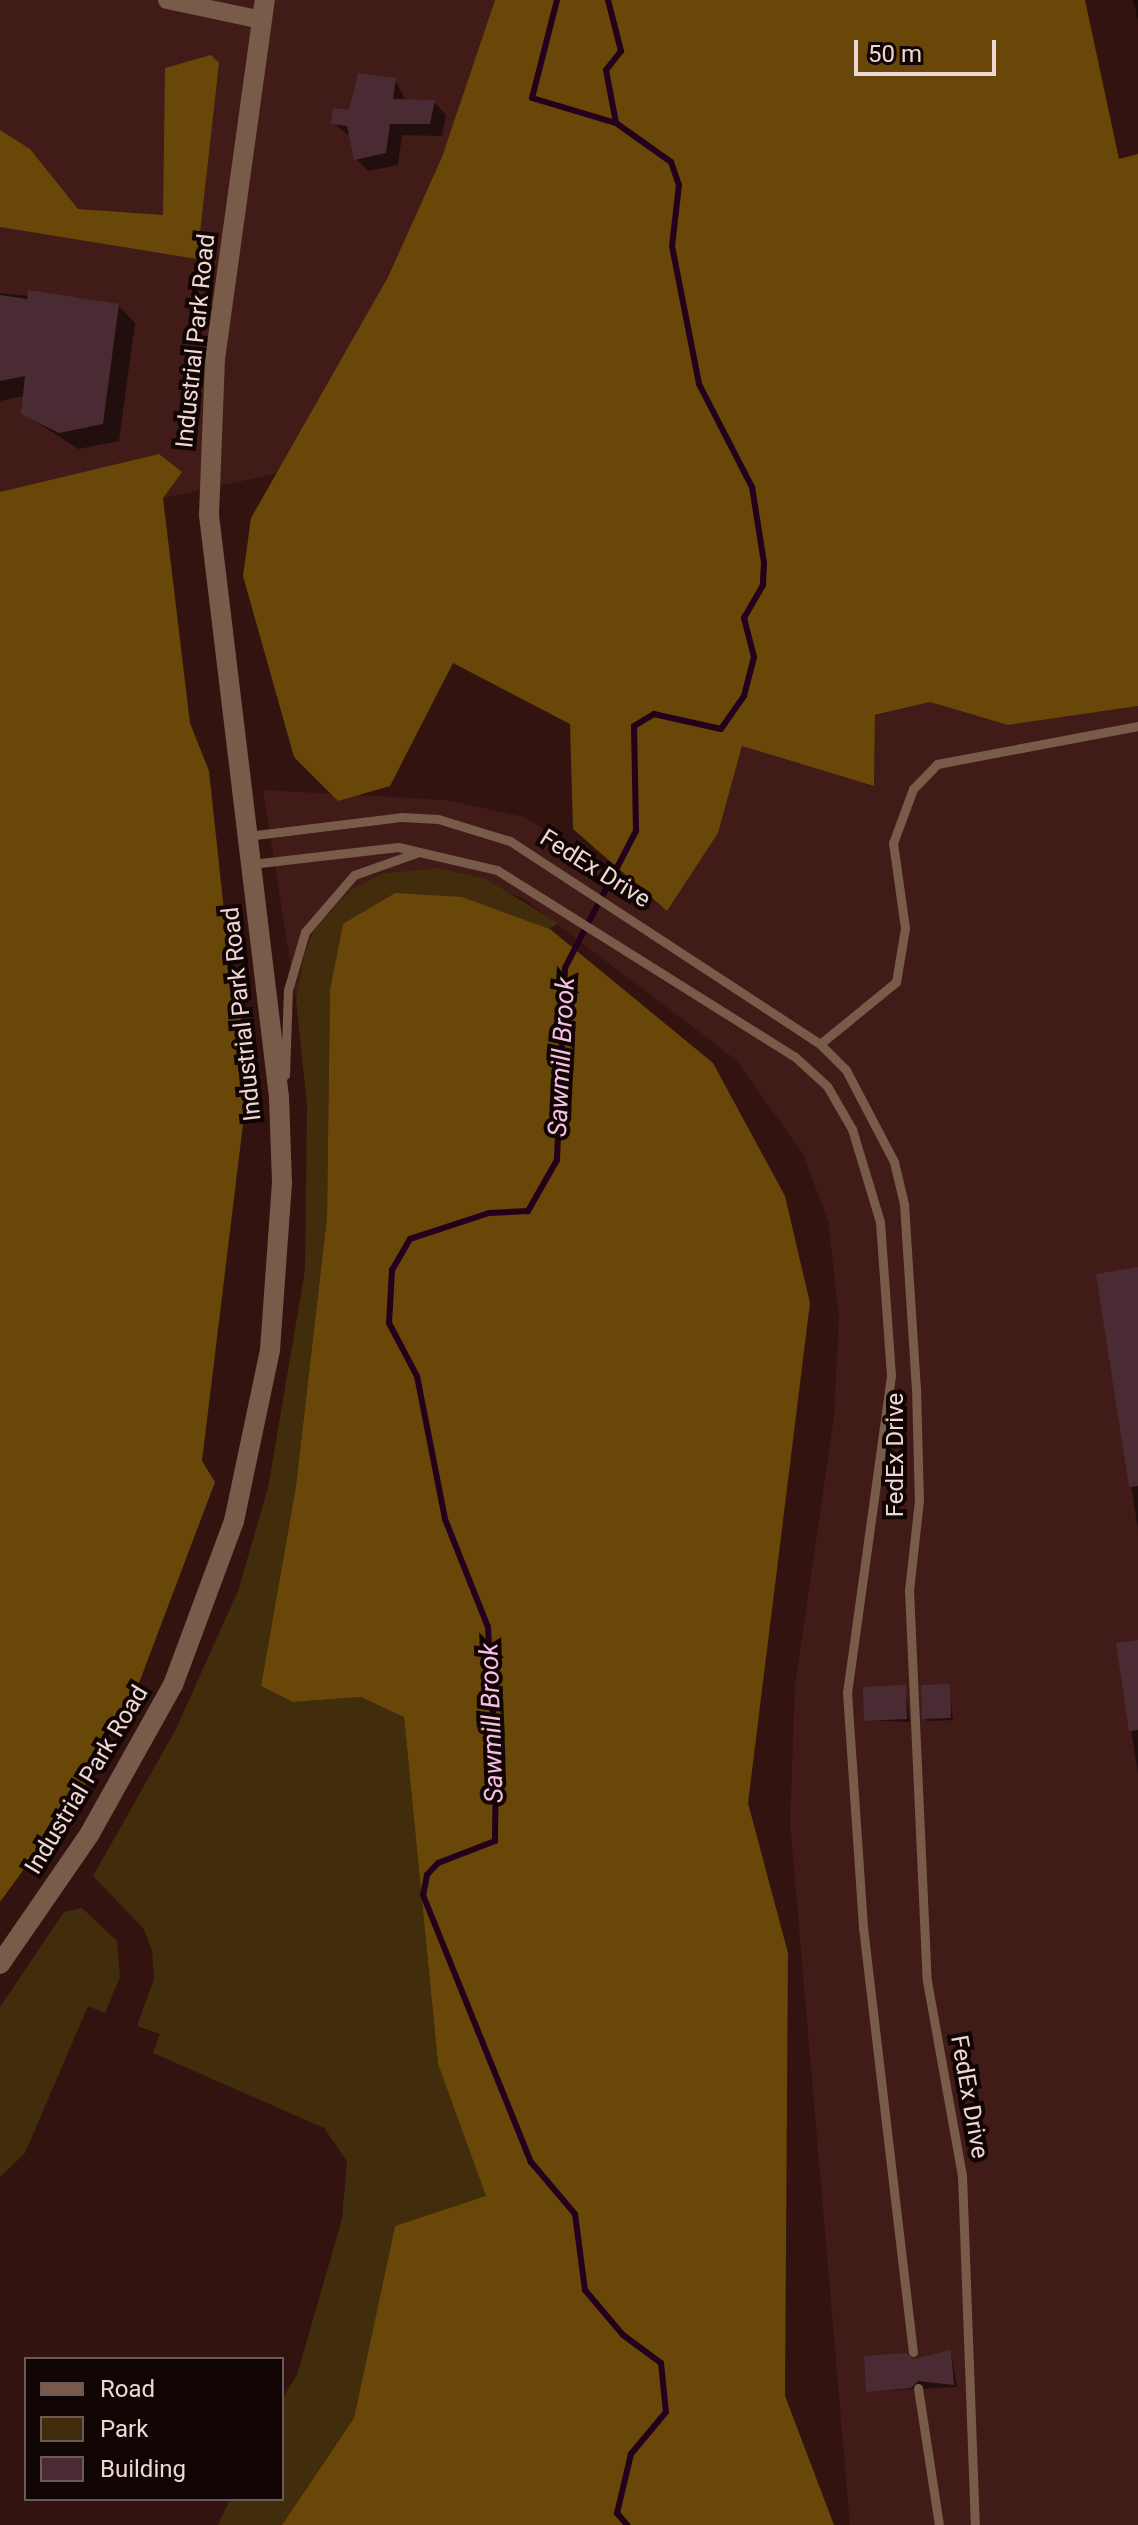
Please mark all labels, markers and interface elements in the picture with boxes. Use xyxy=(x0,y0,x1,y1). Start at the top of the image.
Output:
scale bar xyxy=(858,24,1000,74)
text: 50 m xyxy=(868,40,922,68)
street label: Industrial Park Road xyxy=(170,233,222,449)
street label: FedEx Drive xyxy=(534,824,656,914)
street label: Industrial Park Road xyxy=(216,906,268,1122)
water label: Sawmill Brook xyxy=(542,976,582,1138)
street label: FedEx Drive xyxy=(882,1393,910,1517)
water label: Sawmill Brook xyxy=(474,1642,510,1804)
street label: Industrial Park Road xyxy=(19,1680,155,1880)
street label: FedEx Drive xyxy=(944,2033,994,2161)
legend xyxy=(24,2357,284,2501)
text: Road xyxy=(100,2375,155,2403)
text: Park xyxy=(100,2415,148,2443)
text: Building xyxy=(100,2455,186,2483)

